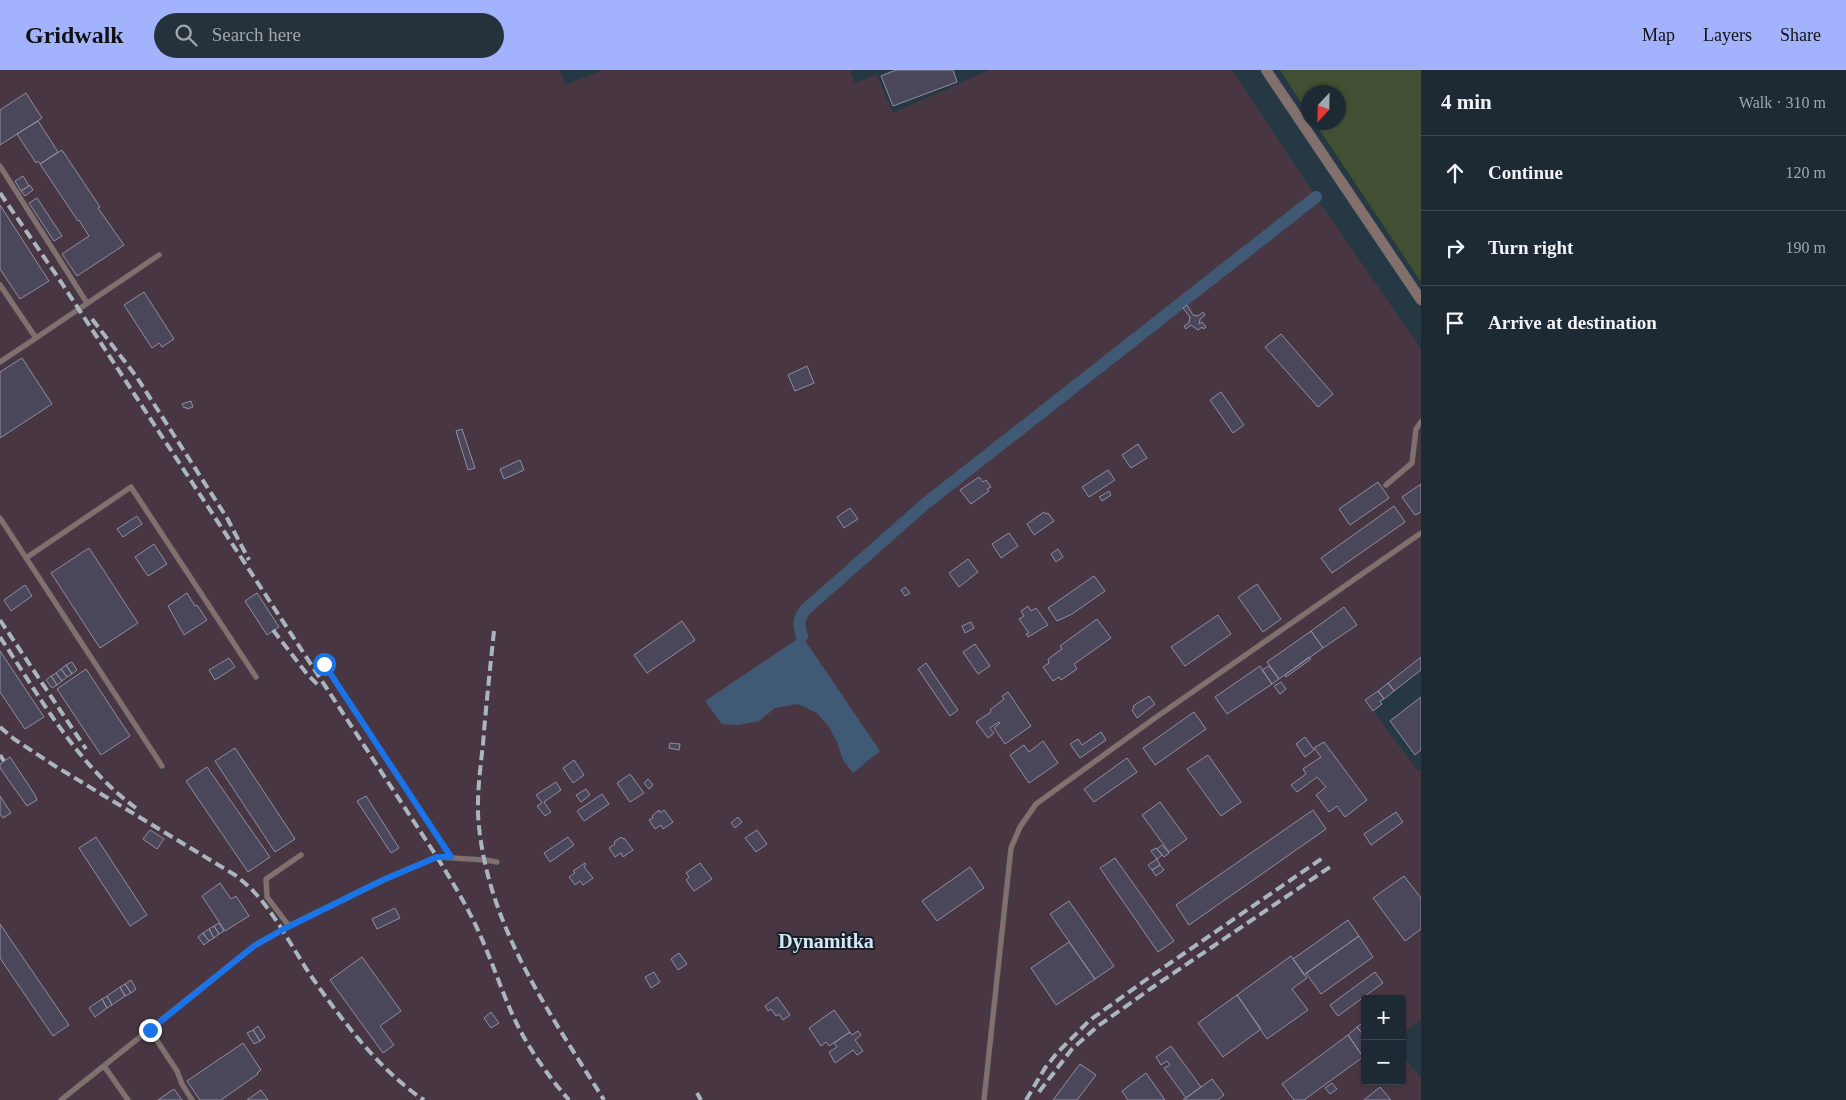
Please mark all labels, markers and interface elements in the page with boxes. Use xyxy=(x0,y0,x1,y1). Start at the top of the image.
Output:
search box xyxy=(154,13,504,58)
icon: search xyxy=(172,21,200,49)
text: Gridwalk xyxy=(25,22,124,48)
text: Search here xyxy=(212,24,301,45)
text: Map xyxy=(1642,25,1675,45)
text: Layers xyxy=(1703,25,1752,45)
text: Share xyxy=(1780,25,1821,45)
north arrow xyxy=(1301,85,1346,130)
text: 4 min xyxy=(1441,90,1492,114)
text: Walk · 310 m xyxy=(1739,94,1826,111)
icon: ahead xyxy=(1441,159,1469,187)
text: Continue xyxy=(1488,162,1563,183)
text: 120 m xyxy=(1786,164,1826,181)
icon: right xyxy=(1441,234,1469,262)
text: Turn right xyxy=(1488,237,1573,258)
text: 190 m xyxy=(1786,239,1826,256)
icon: arrive xyxy=(1441,309,1469,337)
text: Arrive at destination xyxy=(1488,312,1657,333)
route start xyxy=(313,653,336,676)
district label: Dynamitka xyxy=(778,930,874,953)
map controls xyxy=(1361,995,1406,1085)
button: + xyxy=(1361,995,1406,1040)
route end xyxy=(139,1019,162,1042)
button: − xyxy=(1361,1040,1406,1085)

